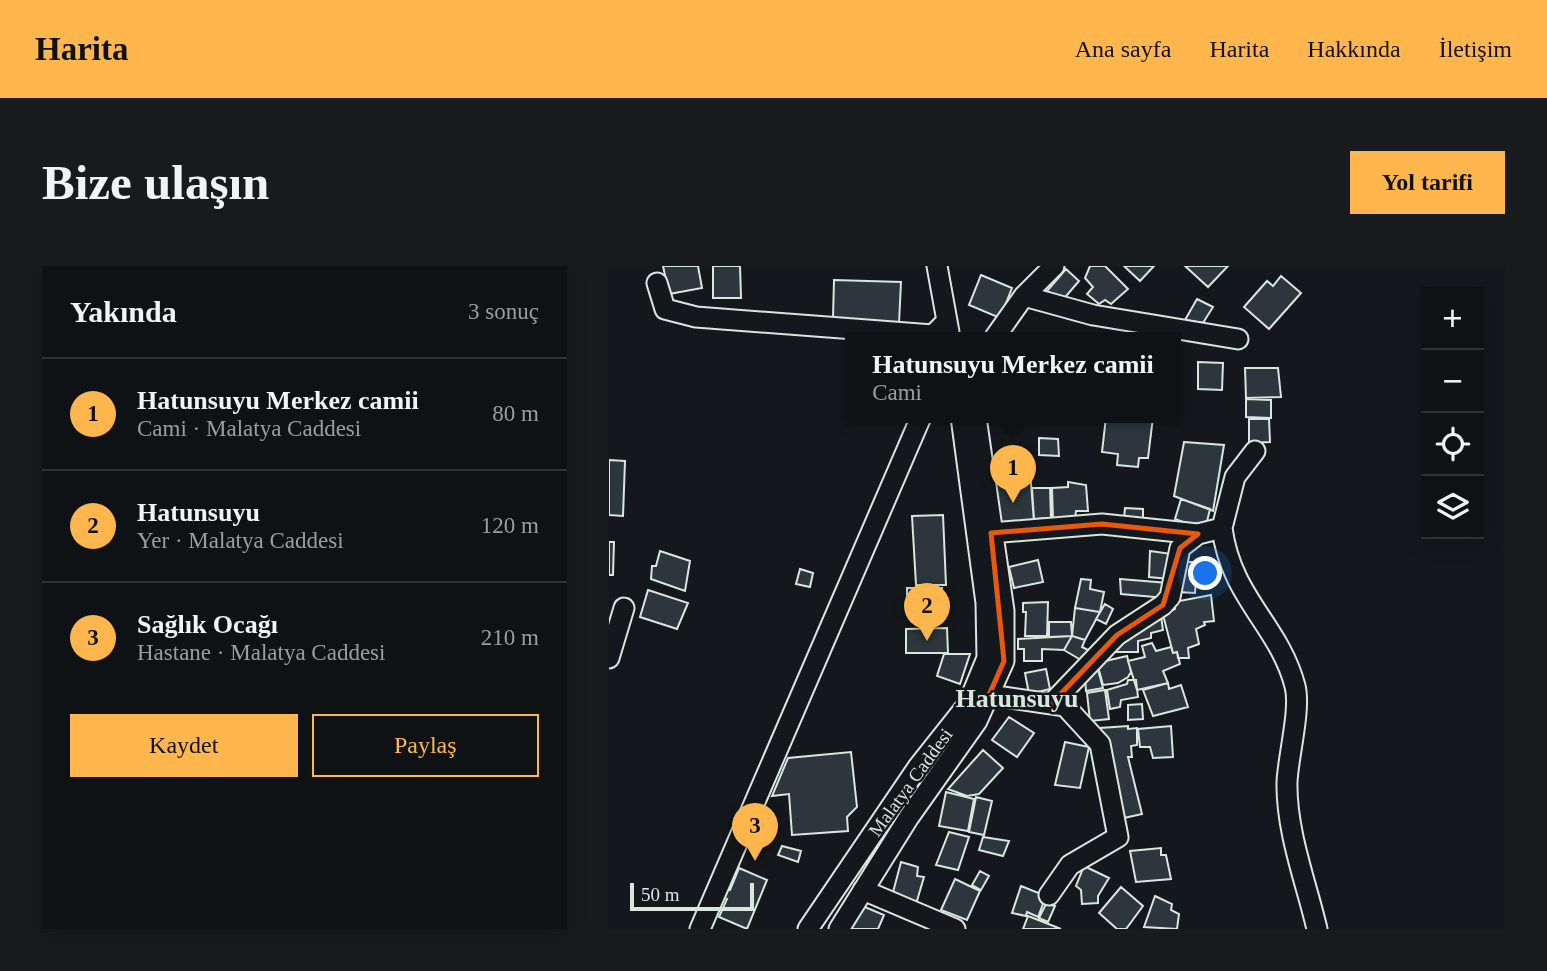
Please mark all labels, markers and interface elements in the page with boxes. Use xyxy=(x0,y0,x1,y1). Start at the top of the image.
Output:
text: Harita xyxy=(35,31,128,67)
text: Ana sayfa xyxy=(1075,36,1171,62)
text: Harita xyxy=(1209,36,1269,62)
text: Hakkında xyxy=(1307,36,1401,62)
text: İletişim xyxy=(1439,36,1512,62)
button: Yol tarifi xyxy=(1350,151,1505,214)
text: Bize ulaşın xyxy=(42,155,269,210)
map controls xyxy=(1421,287,1484,539)
button: + xyxy=(1421,287,1484,350)
text: Yakında xyxy=(70,295,177,328)
text: 3 sonuç xyxy=(468,299,539,324)
popup xyxy=(845,332,1181,423)
text: Hatunsuyu Merkez camii xyxy=(872,350,1154,379)
button: − xyxy=(1421,350,1484,413)
text: Cami xyxy=(872,380,922,405)
text: Hatunsuyu Merkez camii xyxy=(137,386,419,415)
text: 1 xyxy=(87,401,99,426)
text: 80 m xyxy=(492,401,539,426)
button: locate xyxy=(1421,413,1484,476)
text: Cami · Malatya Caddesi xyxy=(137,416,361,441)
pin: 1 xyxy=(990,445,1036,503)
button: layers xyxy=(1421,476,1484,539)
text: Hatunsuyu xyxy=(137,498,260,527)
text: 2 xyxy=(87,513,99,538)
text: 120 m xyxy=(481,513,539,538)
text: Yer · Malatya Caddesi xyxy=(137,528,344,553)
your location xyxy=(1188,556,1222,590)
pin: 2 xyxy=(904,583,950,641)
text: Sağlık Ocağı xyxy=(137,610,278,639)
text: 3 xyxy=(87,625,99,650)
text: 210 m xyxy=(481,625,539,650)
text: Hastane · Malatya Caddesi xyxy=(137,640,385,665)
district label: Hatunsuyu xyxy=(956,684,1078,713)
button: Kaydet xyxy=(70,714,298,777)
button: Paylaş xyxy=(312,714,539,777)
street label: Malatya Caddesi xyxy=(864,724,957,840)
pin: 3 xyxy=(732,803,778,861)
scale bar xyxy=(630,880,754,912)
text: 50 m xyxy=(641,884,680,905)

